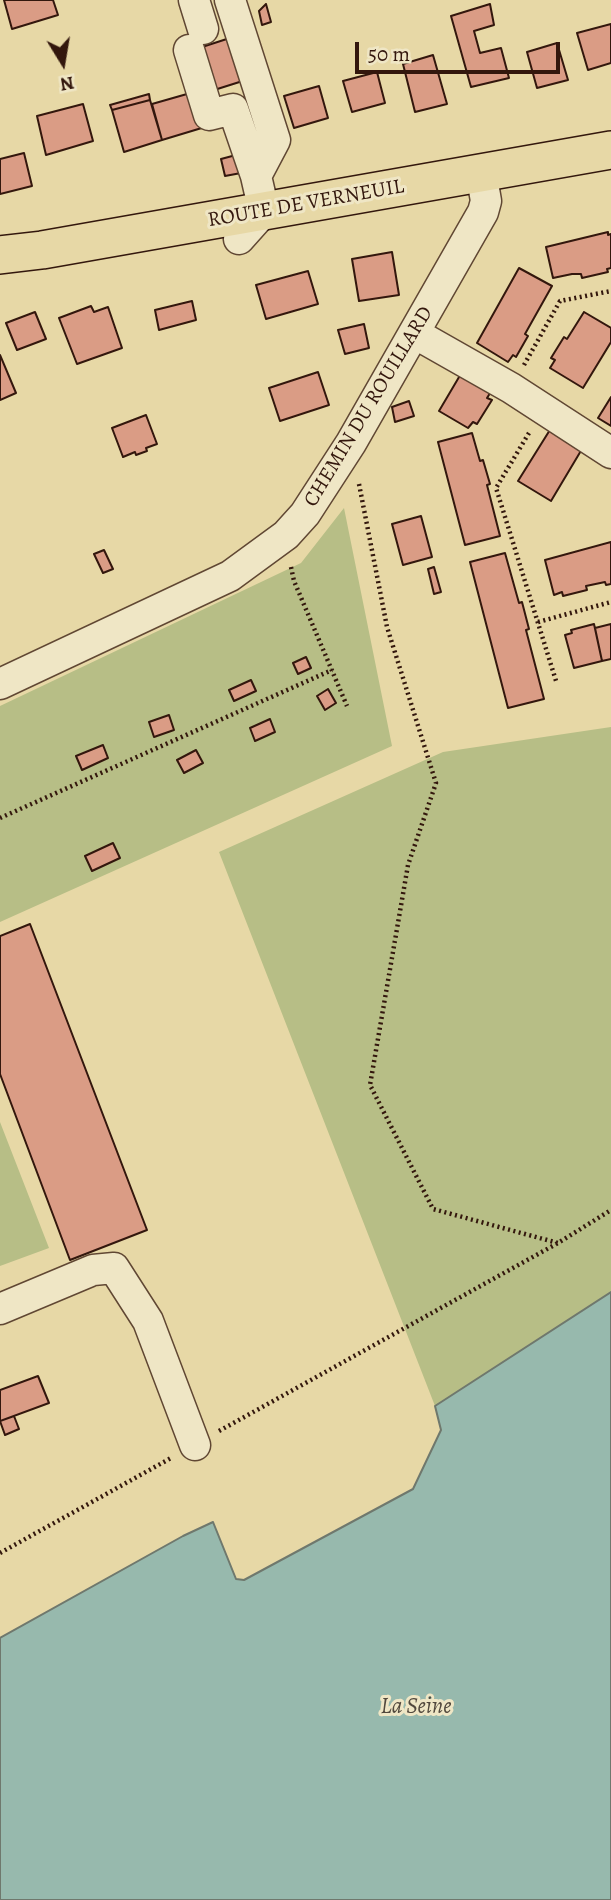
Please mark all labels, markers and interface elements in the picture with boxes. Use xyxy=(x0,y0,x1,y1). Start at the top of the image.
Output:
north arrow xyxy=(28,28,98,98)
scale bar xyxy=(359,28,564,72)
text: 50 m xyxy=(368,40,410,68)
text: N xyxy=(58,70,76,98)
street label: ROUTE DE VERNEUIL xyxy=(206,174,406,234)
street label: CHEMIN DU ROUILLARD xyxy=(299,302,439,512)
water label: La Seine xyxy=(381,1693,451,1721)

